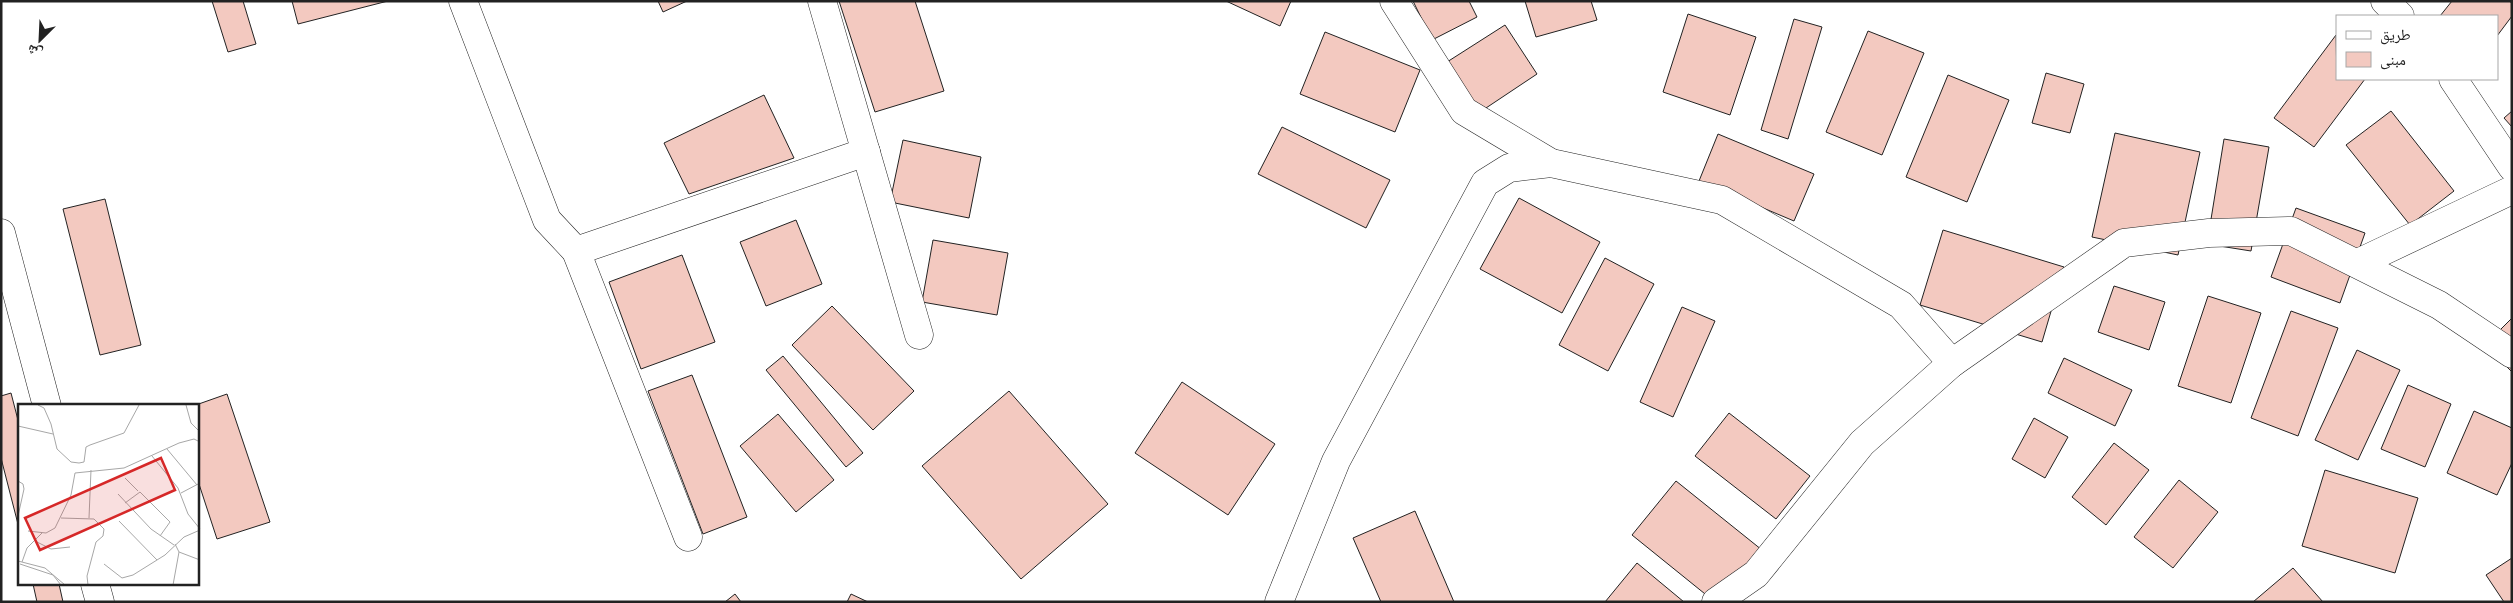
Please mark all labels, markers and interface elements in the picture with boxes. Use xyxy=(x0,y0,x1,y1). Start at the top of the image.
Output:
north arrow xyxy=(15,15,65,65)
legend xyxy=(2336,15,2498,80)
text: طريق xyxy=(2380,24,2411,45)
text: ش xyxy=(24,41,45,63)
text: مبنى xyxy=(2380,49,2406,70)
inset map xyxy=(18,404,199,586)

